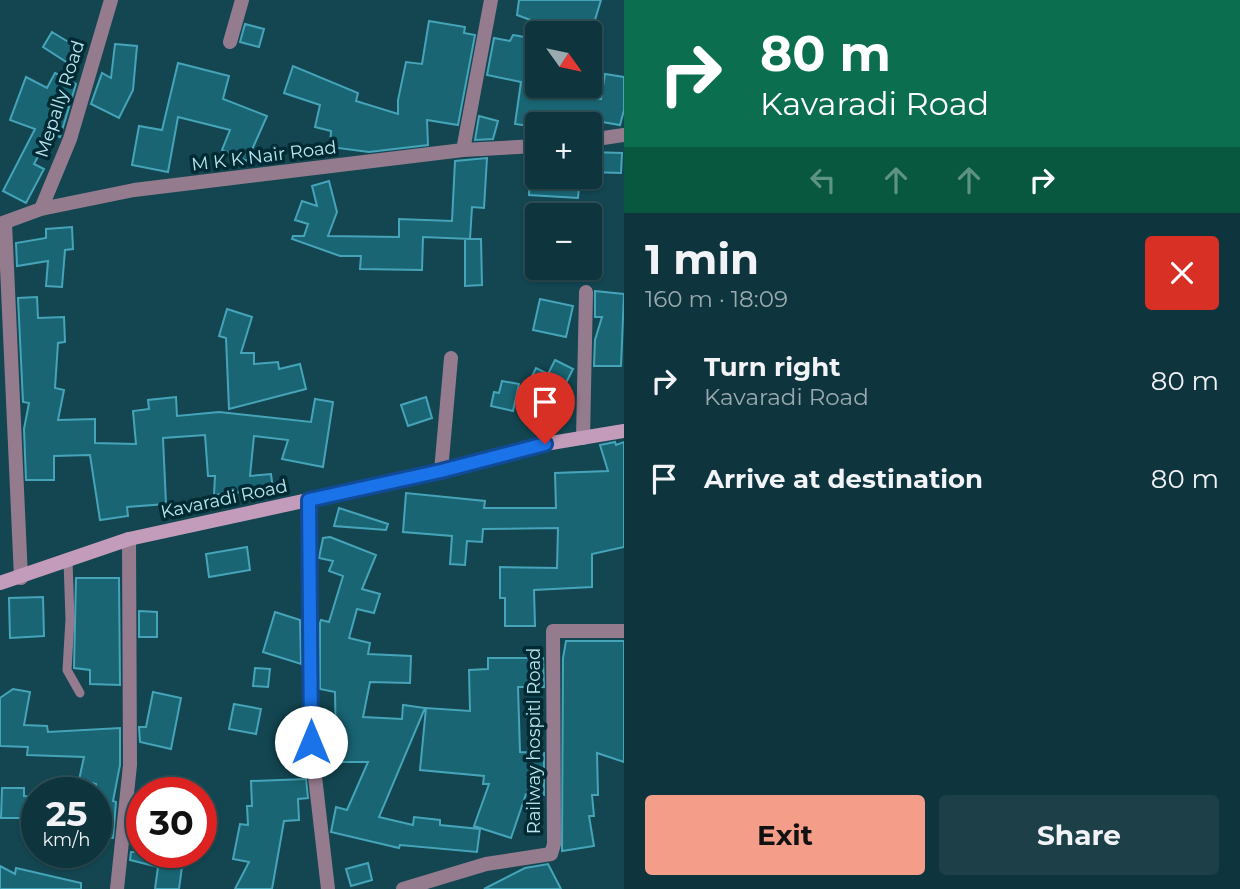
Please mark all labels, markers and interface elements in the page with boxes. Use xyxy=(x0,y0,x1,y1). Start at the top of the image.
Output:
north arrow xyxy=(525,21,602,98)
map controls xyxy=(525,21,602,280)
text: 80 m xyxy=(760,24,891,83)
icon: right xyxy=(645,28,736,119)
street label: Mepally Road xyxy=(31,38,89,160)
text: Kavaradi Road xyxy=(760,84,989,123)
button: + xyxy=(525,112,602,189)
street label: M K K Nair Road xyxy=(190,136,338,176)
icon: left xyxy=(804,161,842,199)
icon: ahead xyxy=(877,161,915,199)
icon: ahead xyxy=(950,161,988,199)
icon: right xyxy=(1023,161,1061,199)
button: − xyxy=(525,203,602,280)
text: 1 min xyxy=(645,233,759,285)
button: close xyxy=(1145,236,1219,310)
text: 160 m · 18:09 xyxy=(645,285,788,313)
text: Turn right xyxy=(704,351,840,383)
icon: right xyxy=(645,362,683,400)
text: 80 m xyxy=(1151,365,1219,397)
pin xyxy=(515,372,575,444)
icon: arrive xyxy=(526,383,564,421)
text: Kavaradi Road xyxy=(704,383,869,411)
icon: arrive xyxy=(645,460,683,498)
text: Arrive at destination xyxy=(704,463,983,495)
text: 80 m xyxy=(1151,463,1219,495)
street label: Kavaradi Road xyxy=(159,475,289,523)
street label: Railway hospitl Road xyxy=(523,648,545,834)
position arrow xyxy=(274,705,348,779)
speed limit sign: 30 xyxy=(126,777,217,868)
text: 25 xyxy=(46,792,87,835)
button: Exit xyxy=(645,795,925,875)
button: Share xyxy=(939,795,1219,875)
text: km/h xyxy=(42,829,91,851)

